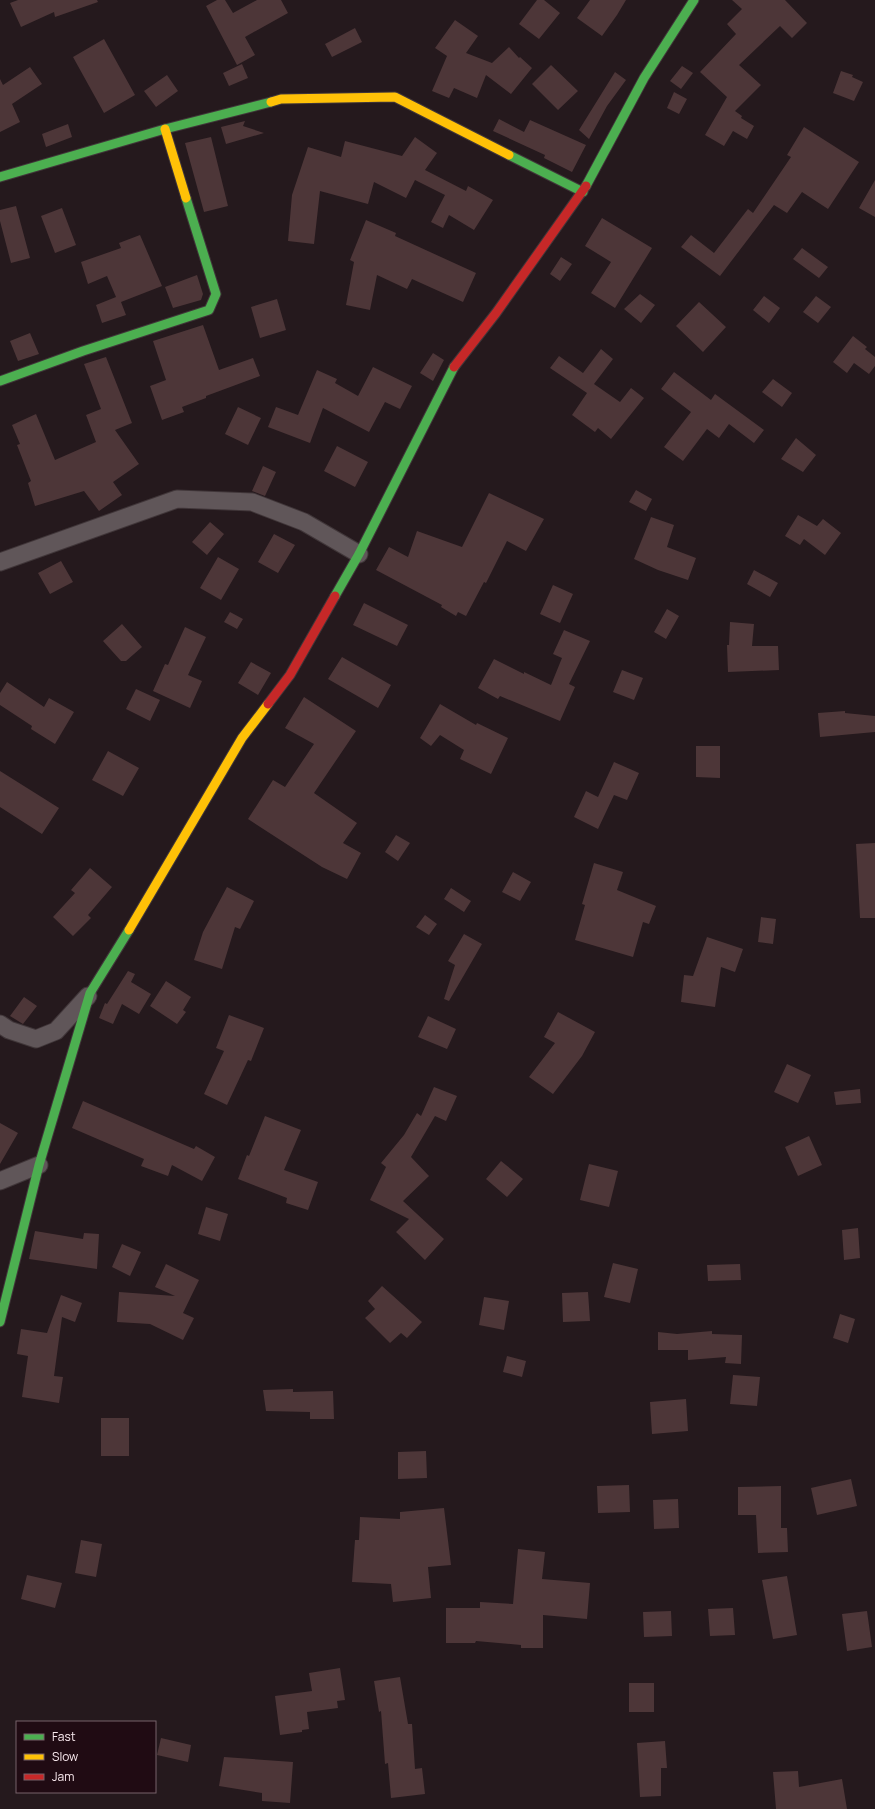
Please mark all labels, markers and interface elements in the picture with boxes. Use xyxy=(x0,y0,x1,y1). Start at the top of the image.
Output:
legend xyxy=(16,1721,156,1793)
text: Fast xyxy=(52,1728,76,1745)
text: Slow xyxy=(52,1748,78,1765)
text: Jam xyxy=(52,1768,74,1785)

